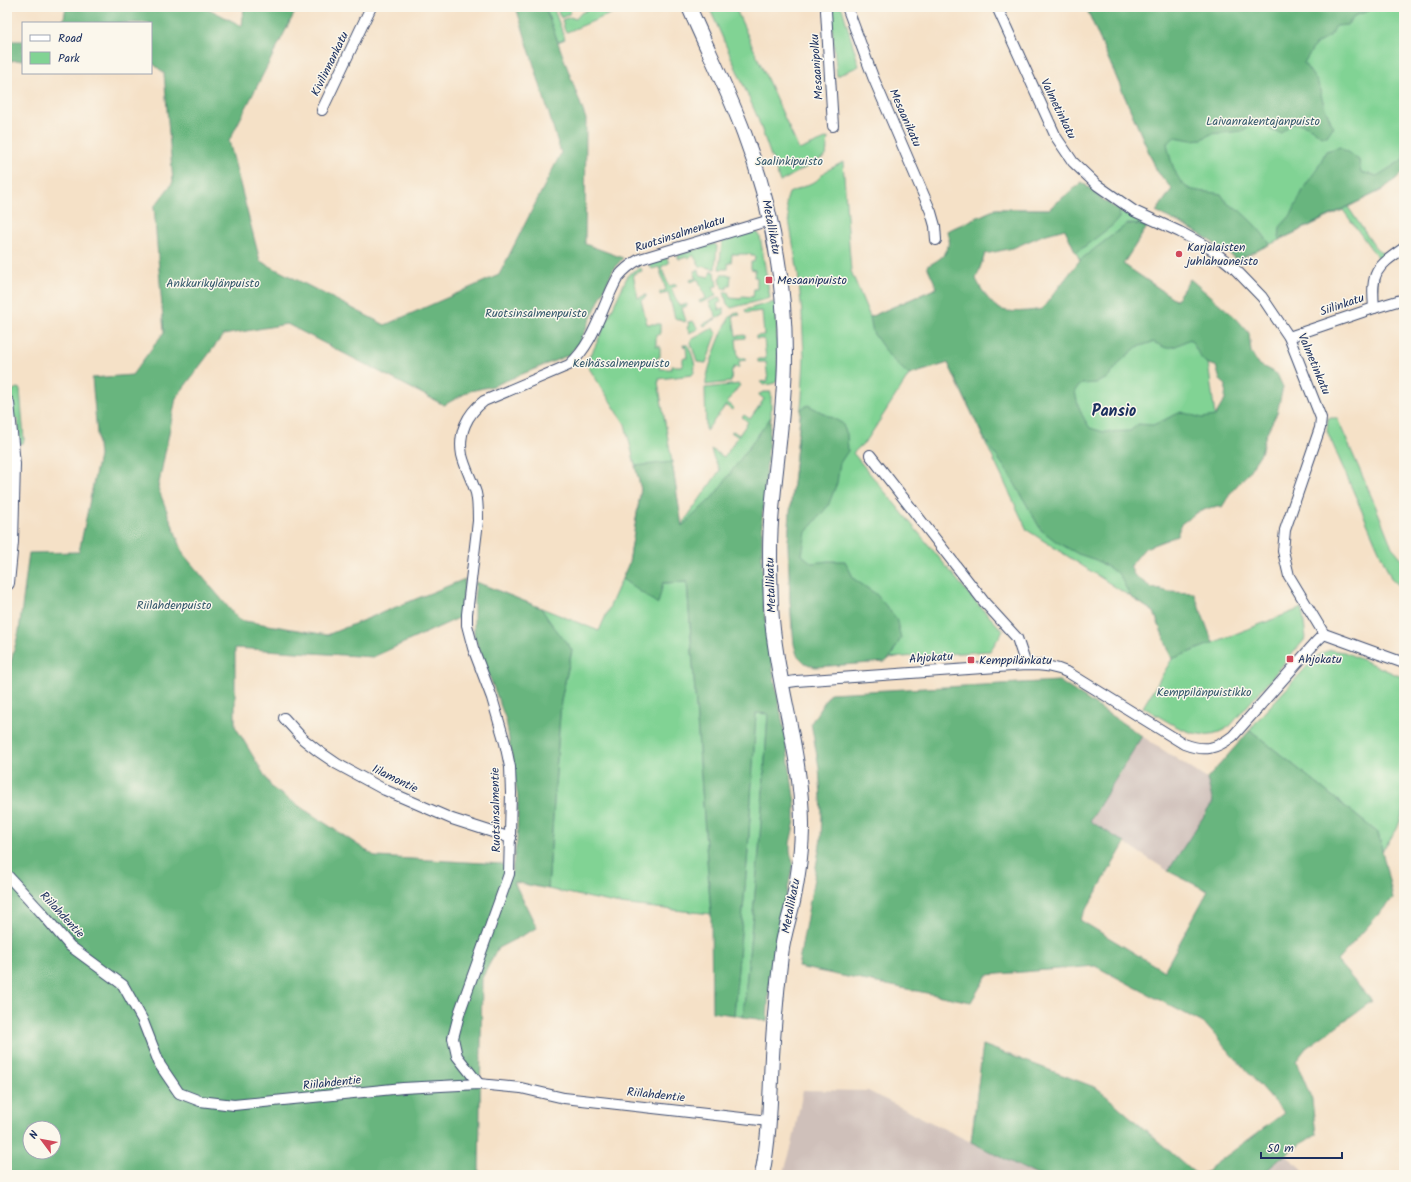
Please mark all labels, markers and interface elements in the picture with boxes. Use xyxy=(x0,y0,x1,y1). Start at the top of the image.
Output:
legend xyxy=(22,22,152,74)
street label: Kivilinnankatu xyxy=(306,28,354,100)
text: Road xyxy=(58,29,83,48)
street label: Mesaanipolku xyxy=(805,33,829,101)
text: Park xyxy=(58,49,80,68)
street label: Valmetinkatu xyxy=(1035,75,1081,143)
street label: Mesaanikatu xyxy=(884,86,926,150)
park label: Laivanrakentajanpuisto xyxy=(1206,112,1320,131)
park label: Saalinkipuisto xyxy=(755,152,823,171)
street label: Metallikatu xyxy=(756,198,786,256)
street label: Ruotsinsalmenkatu xyxy=(632,210,728,258)
place label: Karjalaisten juhlahuoneisto xyxy=(1184,238,1258,271)
marker: Karjalaisten juhlahuoneisto xyxy=(1174,249,1184,259)
place label: Mesaanipuisto xyxy=(777,271,847,290)
park label: Ankkurikylänpuisto xyxy=(166,274,260,293)
marker: Mesaanipuisto xyxy=(764,275,774,285)
street label: Siilinkatu xyxy=(1317,288,1367,321)
park label: Ruotsinsalmenpuisto xyxy=(485,304,587,323)
street label: Valmetinkatu xyxy=(1292,330,1336,398)
park label: Keihässalmenpuisto xyxy=(572,354,670,373)
district label: Pansio xyxy=(1092,399,1136,424)
street label: Metallikatu xyxy=(761,557,781,613)
park label: Riilahdenpuisto xyxy=(136,596,212,615)
street label: Ahjokatu xyxy=(908,647,954,669)
place label: Ahjokatu xyxy=(1298,650,1342,669)
place label: Kemppilänkatu xyxy=(979,651,1052,670)
marker: Ahjokatu xyxy=(1285,654,1295,664)
marker: Kemppilänkatu xyxy=(966,655,976,665)
park label: Kemppilänpuistikko xyxy=(1156,683,1252,702)
street label: Iilamontie xyxy=(369,760,422,799)
street label: Ruotsinsalmentie xyxy=(486,767,506,853)
street label: Metallikatu xyxy=(776,877,806,935)
street label: Riilahdentie xyxy=(35,887,89,943)
street label: Riilahdentie xyxy=(302,1070,363,1096)
street label: Riilahdentie xyxy=(626,1082,687,1108)
north arrow xyxy=(22,1120,62,1160)
text: N xyxy=(25,1127,44,1143)
scale bar xyxy=(1261,1134,1342,1160)
text: 50 m xyxy=(1267,1139,1294,1158)

